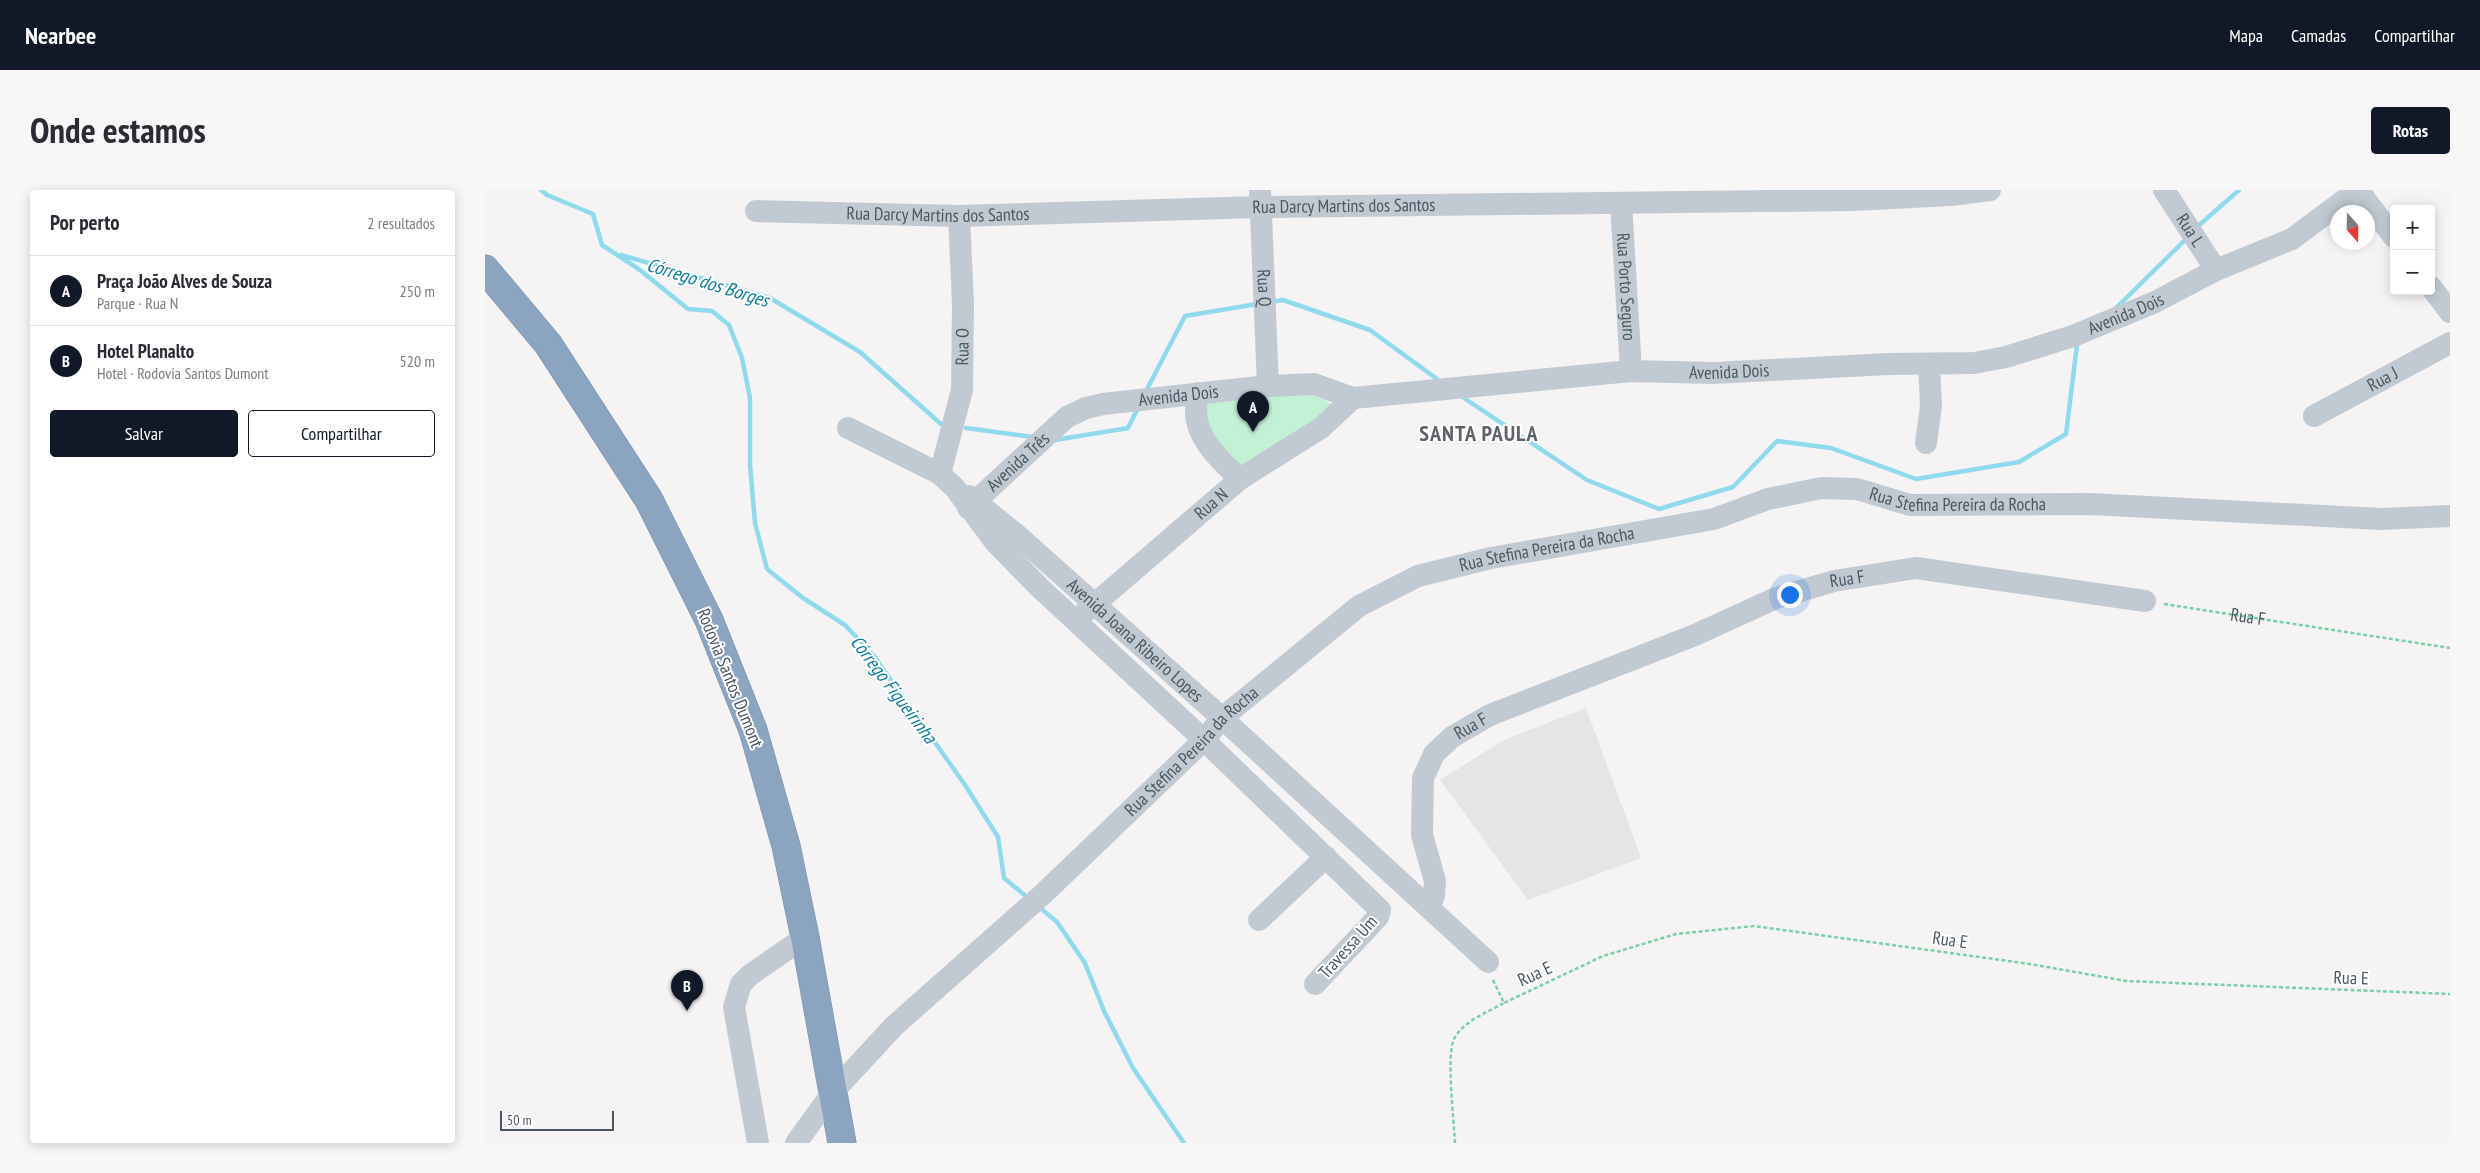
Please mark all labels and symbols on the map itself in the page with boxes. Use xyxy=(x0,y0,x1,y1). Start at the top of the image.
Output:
street label: Rua Darcy Martins dos Santos xyxy=(1252,193,1435,218)
street label: Rua Darcy Martins dos Santos xyxy=(846,201,1030,227)
north arrow xyxy=(2330,205,2375,250)
street label: Rua L xyxy=(2171,209,2210,251)
street label: Rua Porto Seguro xyxy=(1612,232,1641,342)
water label: Córrego dos Borges xyxy=(644,252,774,312)
street label: Rua Q xyxy=(1252,269,1277,308)
street label: Avenida Dois xyxy=(2084,287,2168,340)
street label: Rua O xyxy=(950,328,974,366)
street label: Avenida Dois xyxy=(1689,358,1770,384)
street label: Rua J xyxy=(2363,361,2402,396)
street label: Avenida Dois xyxy=(1137,379,1220,411)
pin: A xyxy=(1237,391,1269,432)
district label: SANTA PAULA xyxy=(1419,419,1539,447)
street label: Avenida Três xyxy=(981,427,1054,496)
street label: Rua Stefina Pereira da Rocha xyxy=(1867,481,2046,516)
street label: Rua N xyxy=(1189,483,1232,524)
street label: Rua Stefina Pereira da Rocha xyxy=(1457,521,1636,576)
street label: Rua F xyxy=(1828,564,1866,593)
street label: Avenida Joana Ribeiro Lopes xyxy=(1062,573,1208,707)
your location xyxy=(1777,582,1803,608)
street label: Rua F xyxy=(2229,602,2267,630)
street label: Rodovia Santos Dumont xyxy=(692,605,769,751)
water label: Córrego Figueirinha xyxy=(846,630,943,749)
street label: Rua Stefina Pereira da Rocha xyxy=(1119,681,1263,821)
street label: Rua F xyxy=(1450,707,1492,744)
street label: Travessa Um xyxy=(1313,910,1382,983)
street label: Rua E xyxy=(1931,926,1969,953)
street label: Rua E xyxy=(1514,956,1556,991)
street label: Rua E xyxy=(2333,965,2369,990)
pin: B xyxy=(671,970,703,1011)
scale bar xyxy=(500,1108,614,1131)

